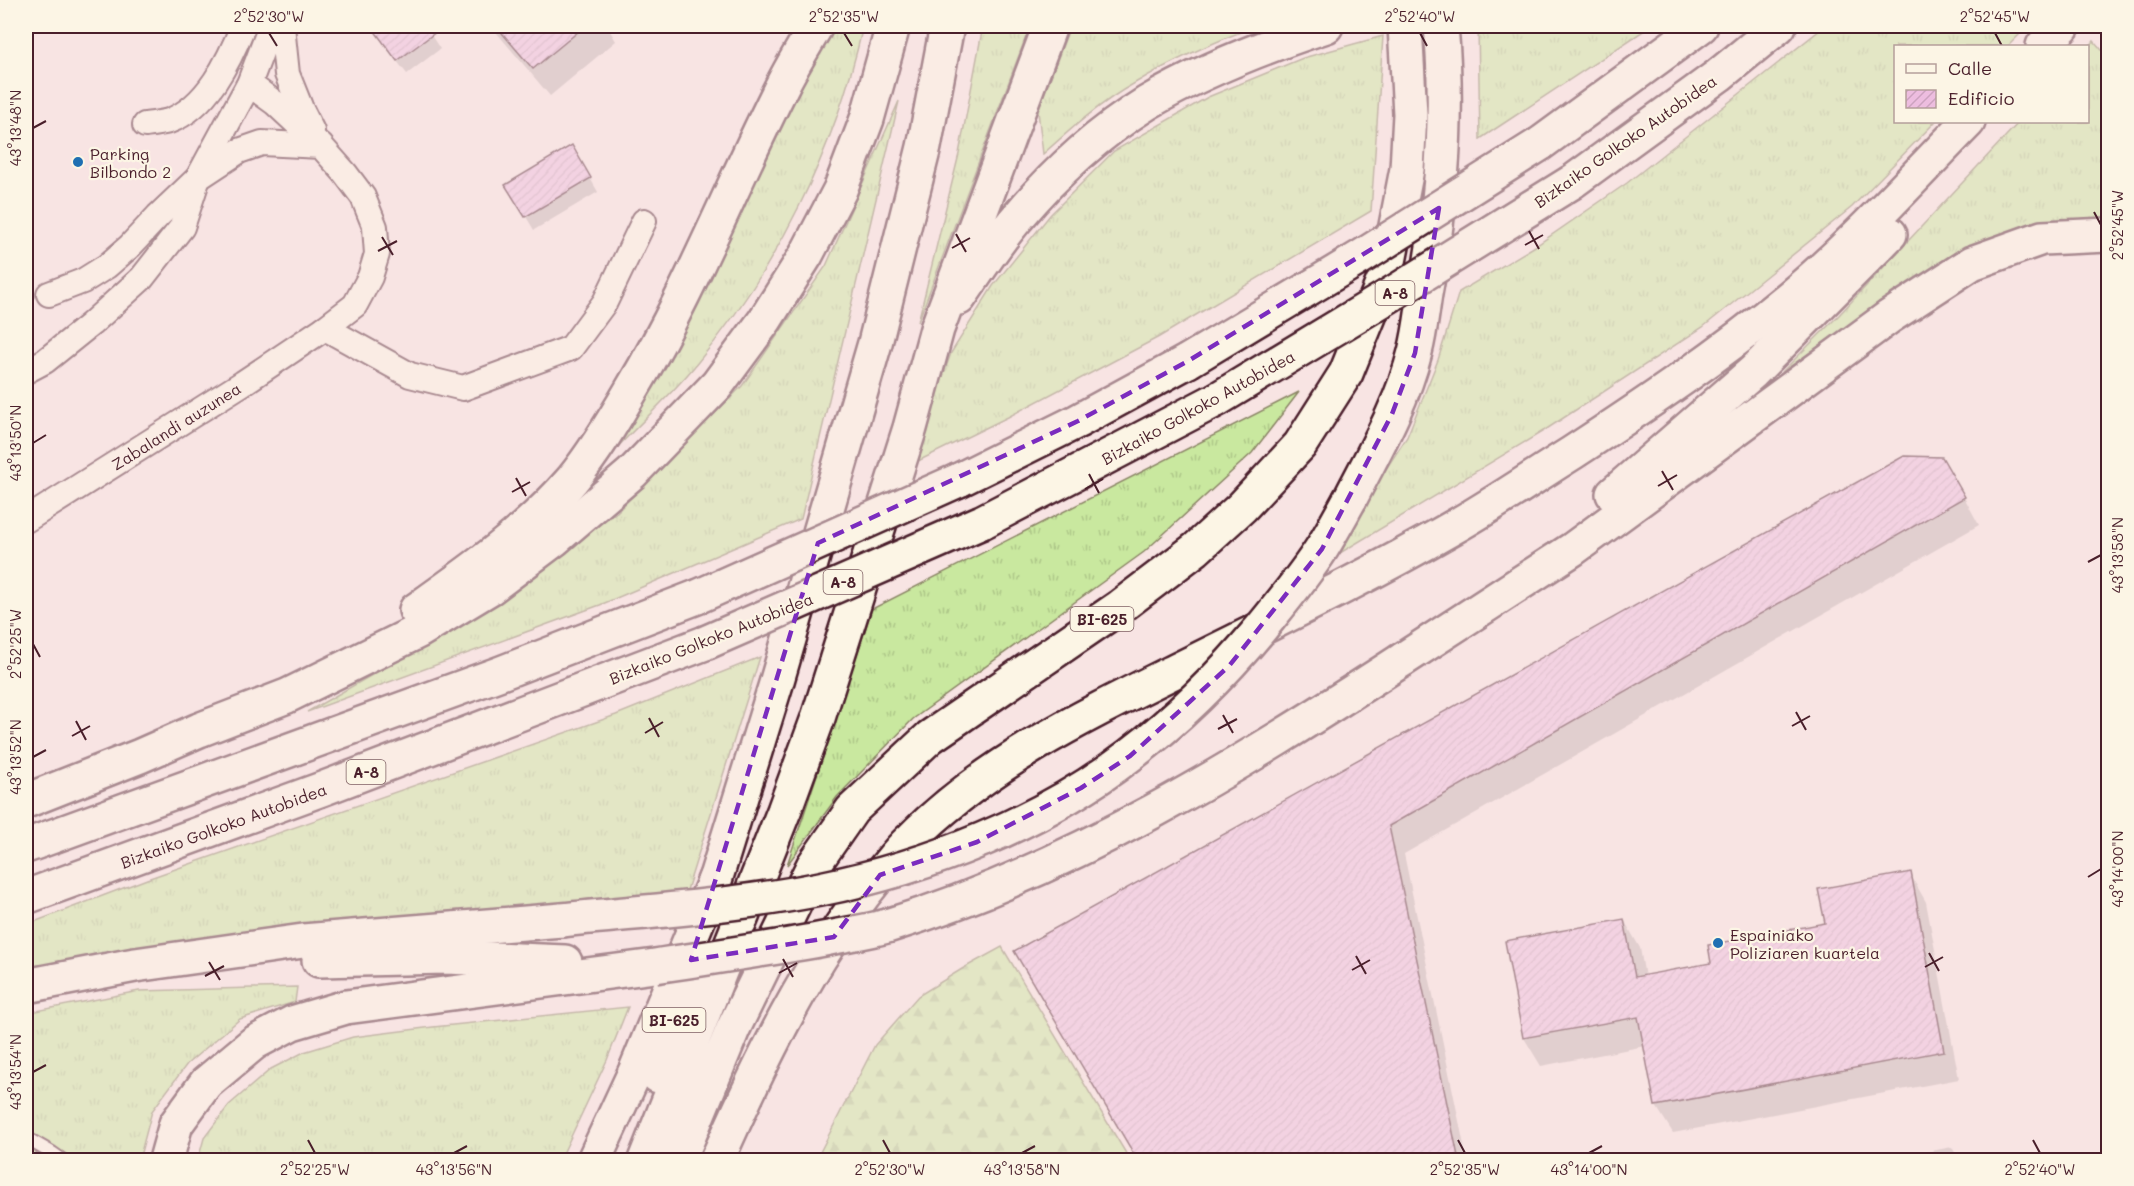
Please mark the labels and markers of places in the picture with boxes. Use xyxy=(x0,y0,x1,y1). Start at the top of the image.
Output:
place label: Parking Bilbondo 2 xyxy=(90,143,171,182)
marker: Parking Bilbondo 2 xyxy=(71,155,85,169)
place label: Espainiako Poliziaren kuartela xyxy=(1730,924,1880,963)
marker: Espainiako Poliziaren kuartela xyxy=(1711,936,1725,950)

